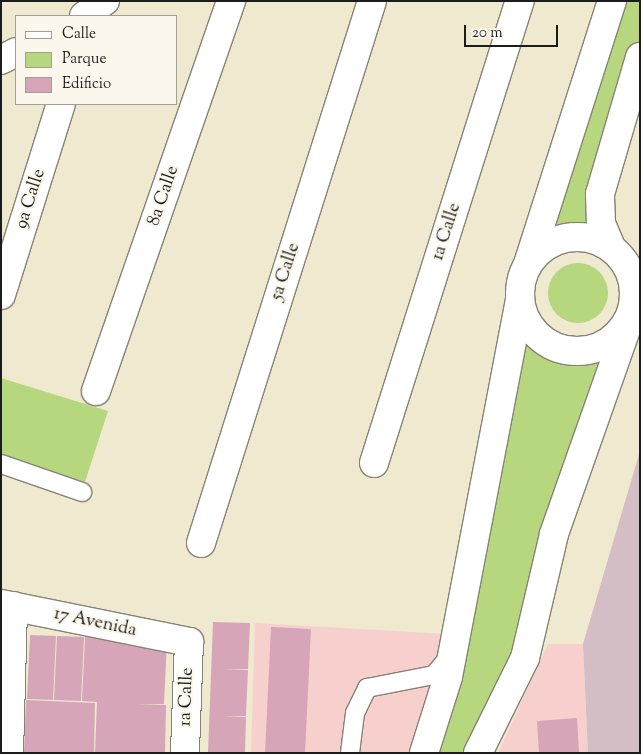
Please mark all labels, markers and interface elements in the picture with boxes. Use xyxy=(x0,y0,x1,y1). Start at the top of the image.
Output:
legend xyxy=(15,15,178,105)
scale bar xyxy=(466,15,560,47)
text: 20 m xyxy=(472,23,503,44)
text: Calle xyxy=(62,24,96,45)
text: Parque xyxy=(62,49,106,70)
text: Edificio xyxy=(62,74,111,95)
street label: 8a Calle xyxy=(144,163,184,229)
street label: 9a Calle xyxy=(11,166,51,232)
street label: 1a Calle xyxy=(428,201,466,263)
street label: 5a Calle xyxy=(267,241,305,303)
street label: 17 Avenida xyxy=(52,604,138,642)
street label: 1a Calle xyxy=(175,667,199,727)

